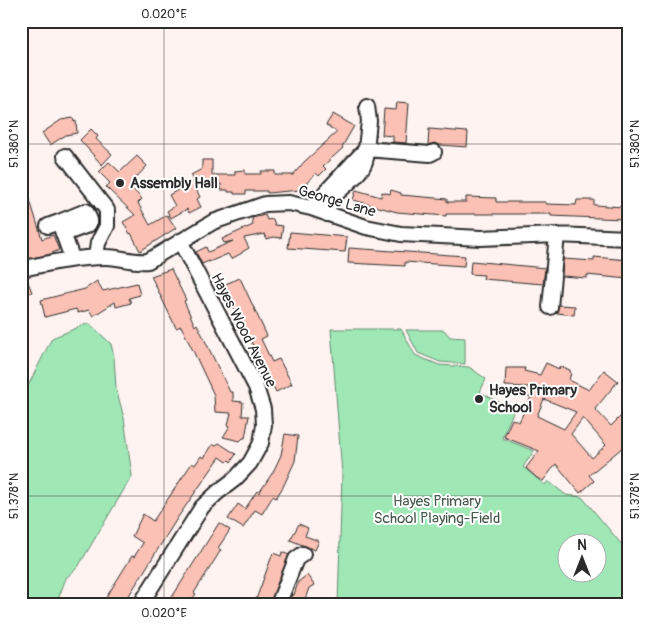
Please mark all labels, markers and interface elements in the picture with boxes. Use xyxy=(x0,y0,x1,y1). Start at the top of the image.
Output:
text: 0.020°E xyxy=(141,7,187,22)
text: 51.380°N xyxy=(7,120,22,168)
text: 51.380°N xyxy=(628,120,643,168)
place label: Assembly Hall xyxy=(130,174,218,193)
marker: Assembly Hall xyxy=(114,177,126,189)
street label: George Lane xyxy=(296,181,378,222)
street label: Hayes Wood Avenue xyxy=(207,270,281,391)
place label: Hayes Primary School xyxy=(489,381,577,417)
marker: Hayes Primary School xyxy=(473,393,485,405)
text: 51.378°N xyxy=(7,473,22,519)
text: 51.378°N xyxy=(628,473,643,519)
park label: Hayes Primary School Playing-Field xyxy=(374,492,500,528)
north arrow xyxy=(556,534,606,584)
text: N xyxy=(577,537,587,554)
text: 0.020°E xyxy=(141,606,187,621)

